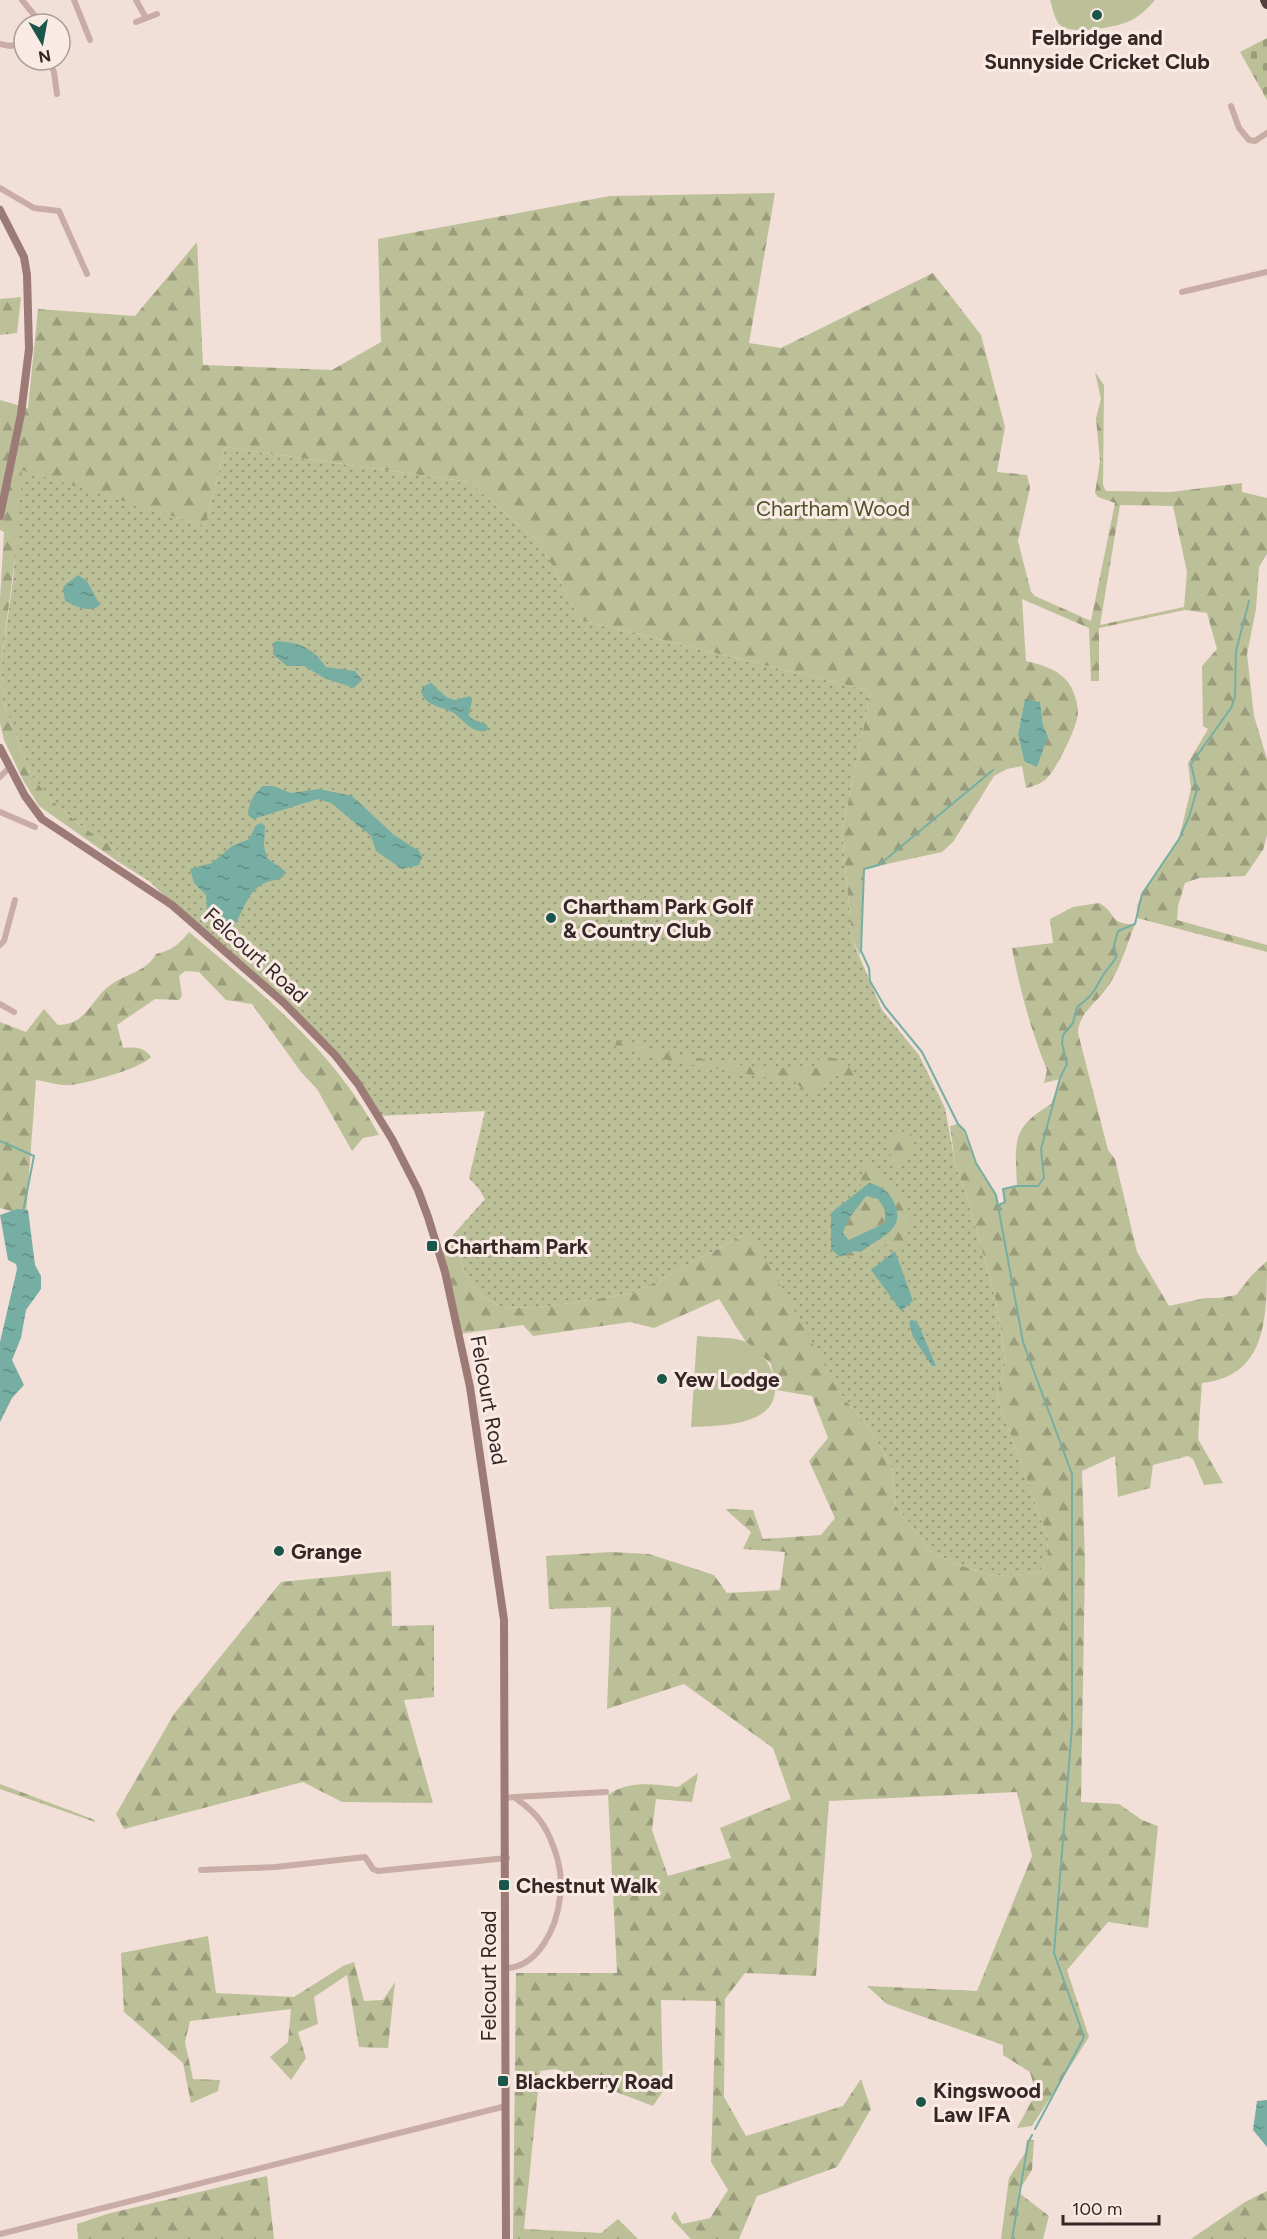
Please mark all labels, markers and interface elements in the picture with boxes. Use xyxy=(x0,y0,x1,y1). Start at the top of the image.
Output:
marker: Felbridge and Sunnyside Cricket Club xyxy=(1090,8,1104,22)
north arrow xyxy=(12,12,72,72)
place label: Felbridge and Sunnyside Cricket Club xyxy=(984,25,1210,74)
text: N xyxy=(37,46,52,67)
park label: Chartham Wood xyxy=(756,496,910,521)
place label: Chartham Park Golf & Country Club xyxy=(563,894,754,943)
street label: Felcourt Road xyxy=(199,902,313,1008)
marker: Chartham Park Golf & Country Club xyxy=(544,911,558,925)
place label: Chartham Park xyxy=(444,1234,589,1259)
marker: Chartham Park xyxy=(425,1239,439,1253)
street label: Felcourt Road xyxy=(465,1333,513,1467)
place label: Yew Lodge xyxy=(674,1367,780,1392)
marker: Yew Lodge xyxy=(655,1372,669,1386)
place label: Grange xyxy=(291,1539,362,1564)
marker: Grange xyxy=(272,1544,286,1558)
place label: Chestnut Walk xyxy=(516,1873,659,1898)
marker: Chestnut Walk xyxy=(497,1878,511,1892)
street label: Felcourt Road xyxy=(476,1910,501,2042)
place label: Blackberry Road xyxy=(515,2069,674,2094)
marker: Blackberry Road xyxy=(496,2074,510,2088)
place label: Kingswood Law IFA xyxy=(933,2078,1041,2127)
marker: Kingswood Law IFA xyxy=(914,2095,928,2109)
scale bar xyxy=(1063,2188,1159,2226)
text: 100 m xyxy=(1072,2198,1122,2220)

